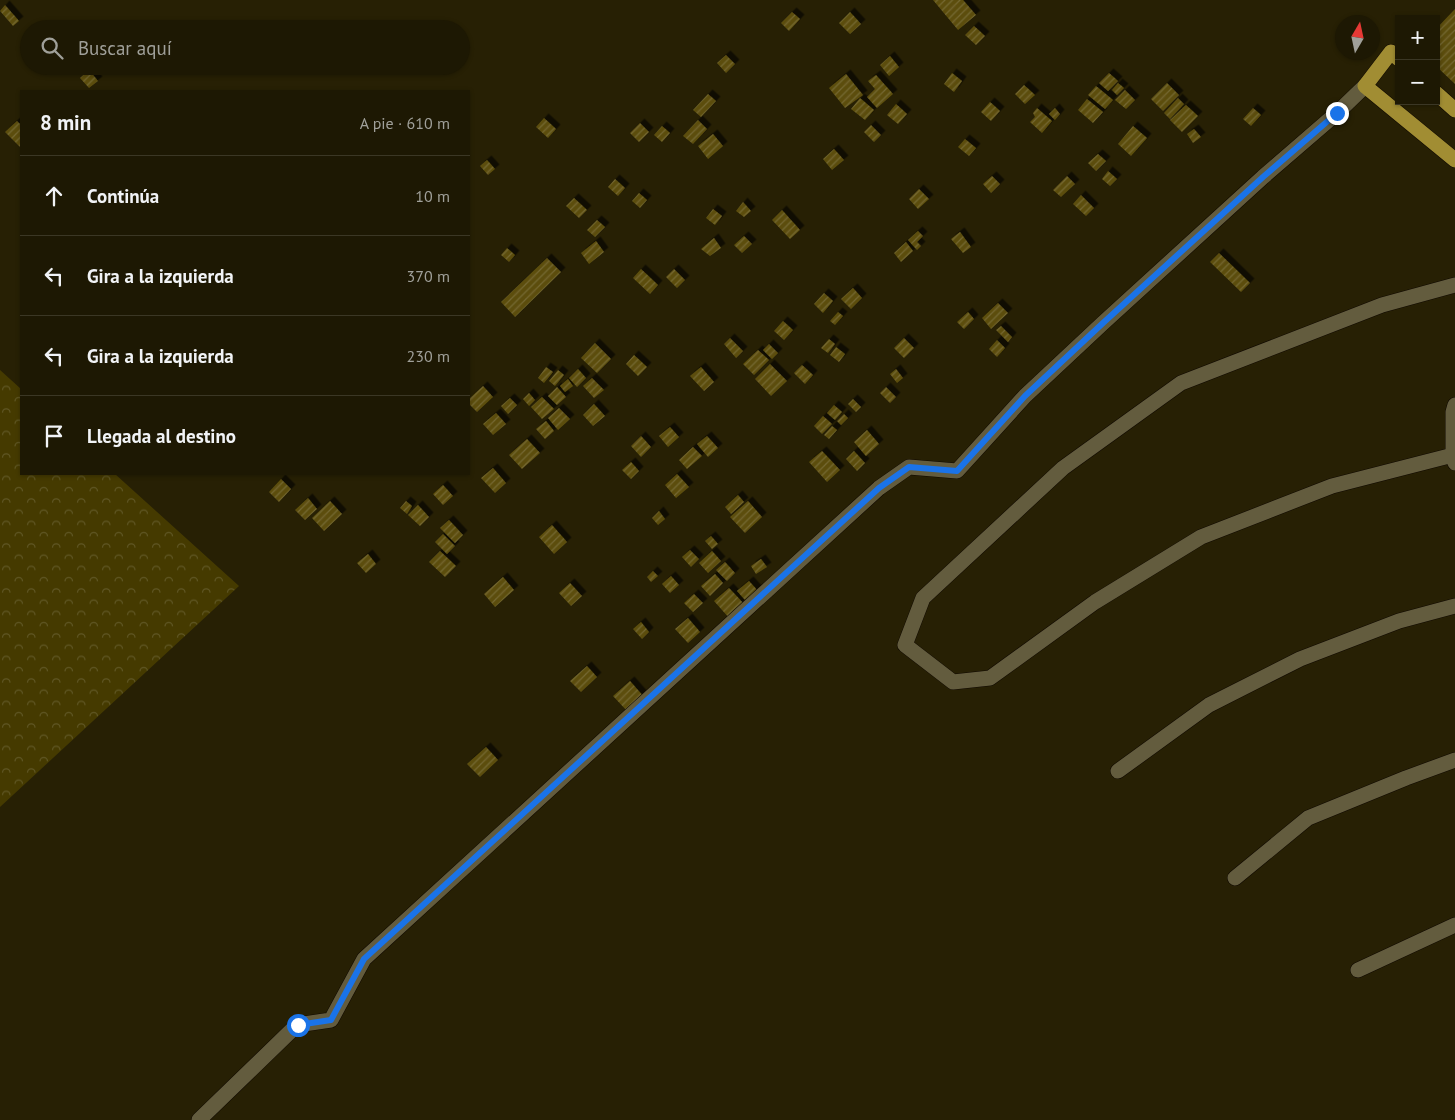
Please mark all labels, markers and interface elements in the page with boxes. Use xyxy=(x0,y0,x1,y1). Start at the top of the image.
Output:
north arrow xyxy=(1335,15,1380,60)
map controls xyxy=(1395,15,1440,105)
button: + xyxy=(1395,15,1440,60)
search box xyxy=(20,20,470,75)
icon: search xyxy=(38,34,66,62)
text: Buscar aquí xyxy=(78,36,172,60)
button: − xyxy=(1395,60,1440,105)
route end xyxy=(1326,102,1349,125)
text: 8 min xyxy=(40,109,91,136)
text: A pie · 610 m xyxy=(360,113,450,133)
icon: ahead xyxy=(40,182,68,210)
text: Continúa xyxy=(87,184,159,208)
text: 10 m xyxy=(415,186,450,206)
icon: left xyxy=(40,262,68,290)
text: Gira a la izquierda xyxy=(87,264,234,288)
text: 370 m xyxy=(407,266,450,286)
icon: left xyxy=(40,342,68,370)
text: Gira a la izquierda xyxy=(87,344,234,368)
text: 230 m xyxy=(407,346,450,366)
icon: arrive xyxy=(40,422,68,450)
text: Llegada al destino xyxy=(87,424,236,448)
route start xyxy=(287,1014,310,1037)

